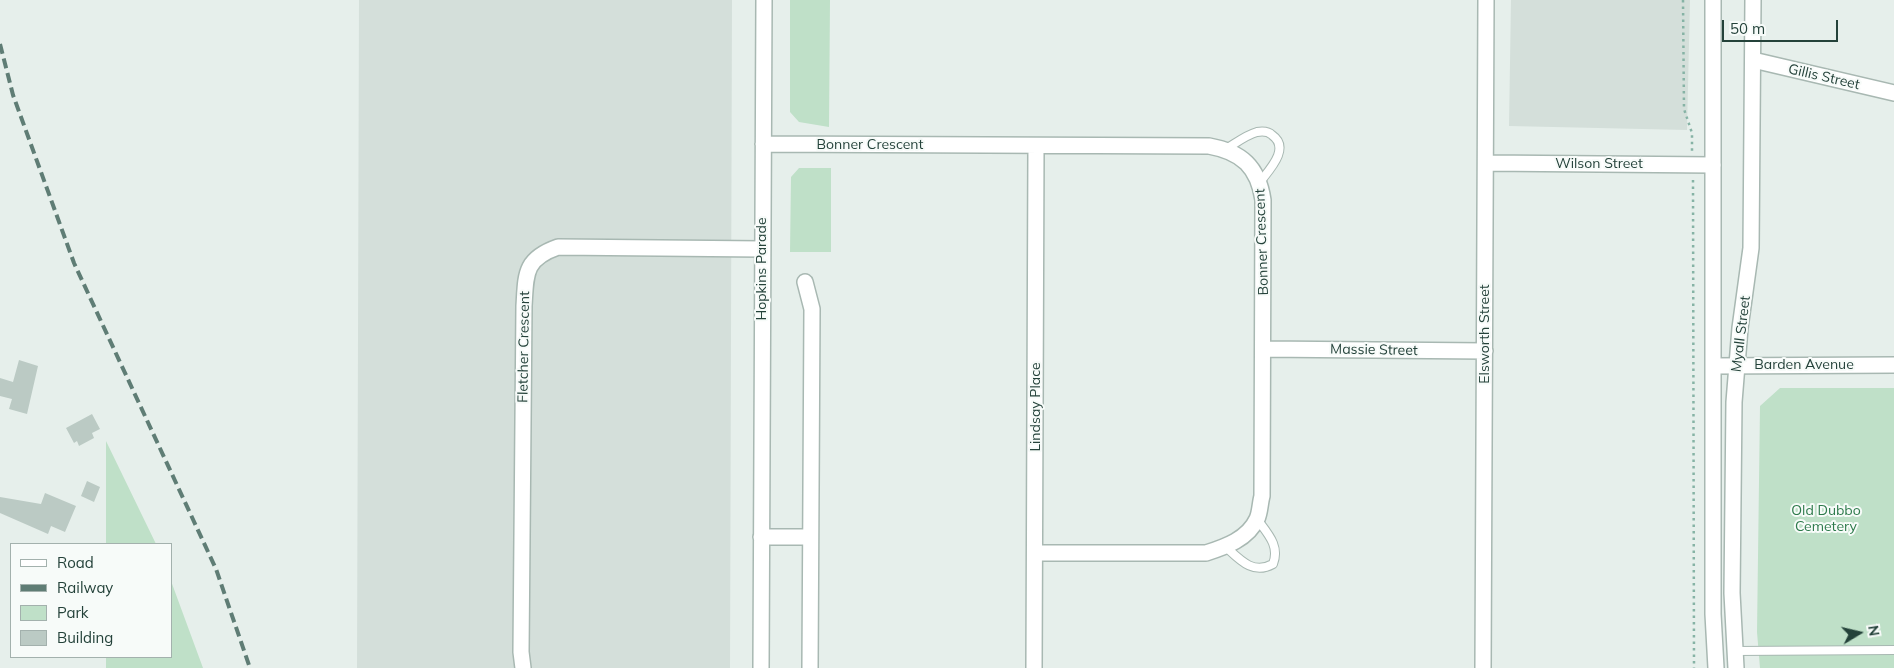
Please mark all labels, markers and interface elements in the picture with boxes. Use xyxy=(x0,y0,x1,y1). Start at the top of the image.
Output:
scale bar xyxy=(1724,10,1840,42)
text: 50 m xyxy=(1730,19,1765,38)
street label: Gillis Street xyxy=(1787,61,1861,93)
street label: Bonner Crescent xyxy=(817,137,923,153)
street label: Wilson Street xyxy=(1555,156,1643,172)
street label: Bonner Crescent xyxy=(1252,188,1272,296)
street label: Hopkins Parade xyxy=(754,217,770,321)
street label: Elsworth Street xyxy=(1477,284,1493,384)
street label: Fletcher Crescent xyxy=(515,291,533,403)
street label: Myall Street xyxy=(1728,295,1754,373)
street label: Massie Street xyxy=(1330,341,1418,359)
street label: Barden Avenue xyxy=(1754,357,1854,373)
street label: Lindsay Place xyxy=(1028,362,1044,452)
park label: Old Dubbo Cemetery xyxy=(1791,503,1861,536)
legend xyxy=(10,543,172,658)
text: Road xyxy=(57,553,94,572)
text: Railway xyxy=(57,578,113,597)
text: Park xyxy=(57,603,89,622)
north arrow xyxy=(1834,608,1884,658)
text: N xyxy=(1864,624,1884,637)
text: Building xyxy=(57,628,113,647)

